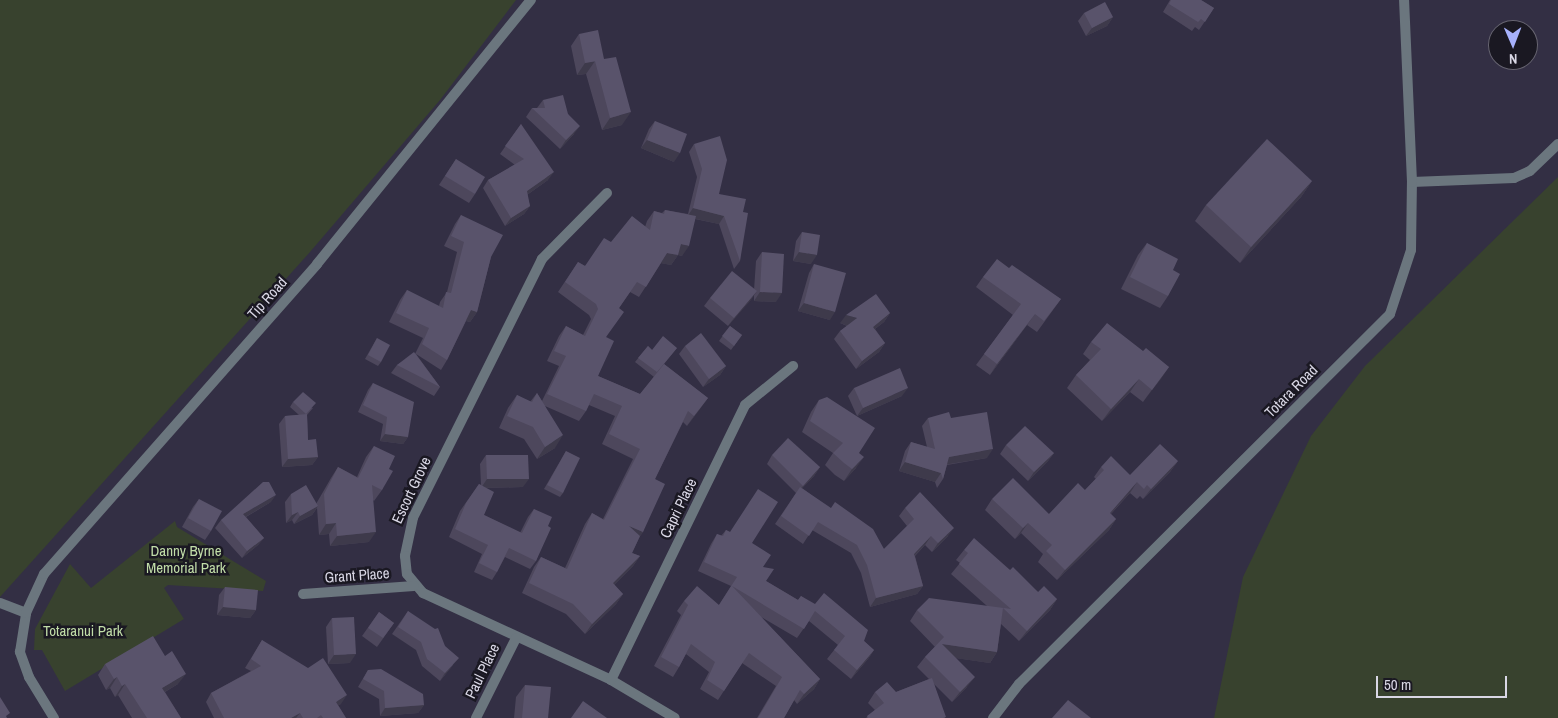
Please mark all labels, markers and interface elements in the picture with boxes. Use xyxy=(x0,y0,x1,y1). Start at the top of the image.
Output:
north arrow xyxy=(1488,20,1538,70)
text: N xyxy=(1509,50,1518,68)
street label: Tip Road xyxy=(243,273,291,323)
street label: Totara Road xyxy=(1261,361,1321,421)
street label: Escort Grove xyxy=(388,454,434,526)
street label: Capri Place xyxy=(656,475,700,541)
park label: Danny Byrne Memorial Park xyxy=(146,541,226,576)
street label: Grant Place xyxy=(324,564,390,586)
park label: Totaranui Park xyxy=(43,622,123,640)
street label: Paul Place xyxy=(461,641,503,701)
scale bar xyxy=(1378,666,1509,698)
text: 50 m xyxy=(1384,674,1411,695)

